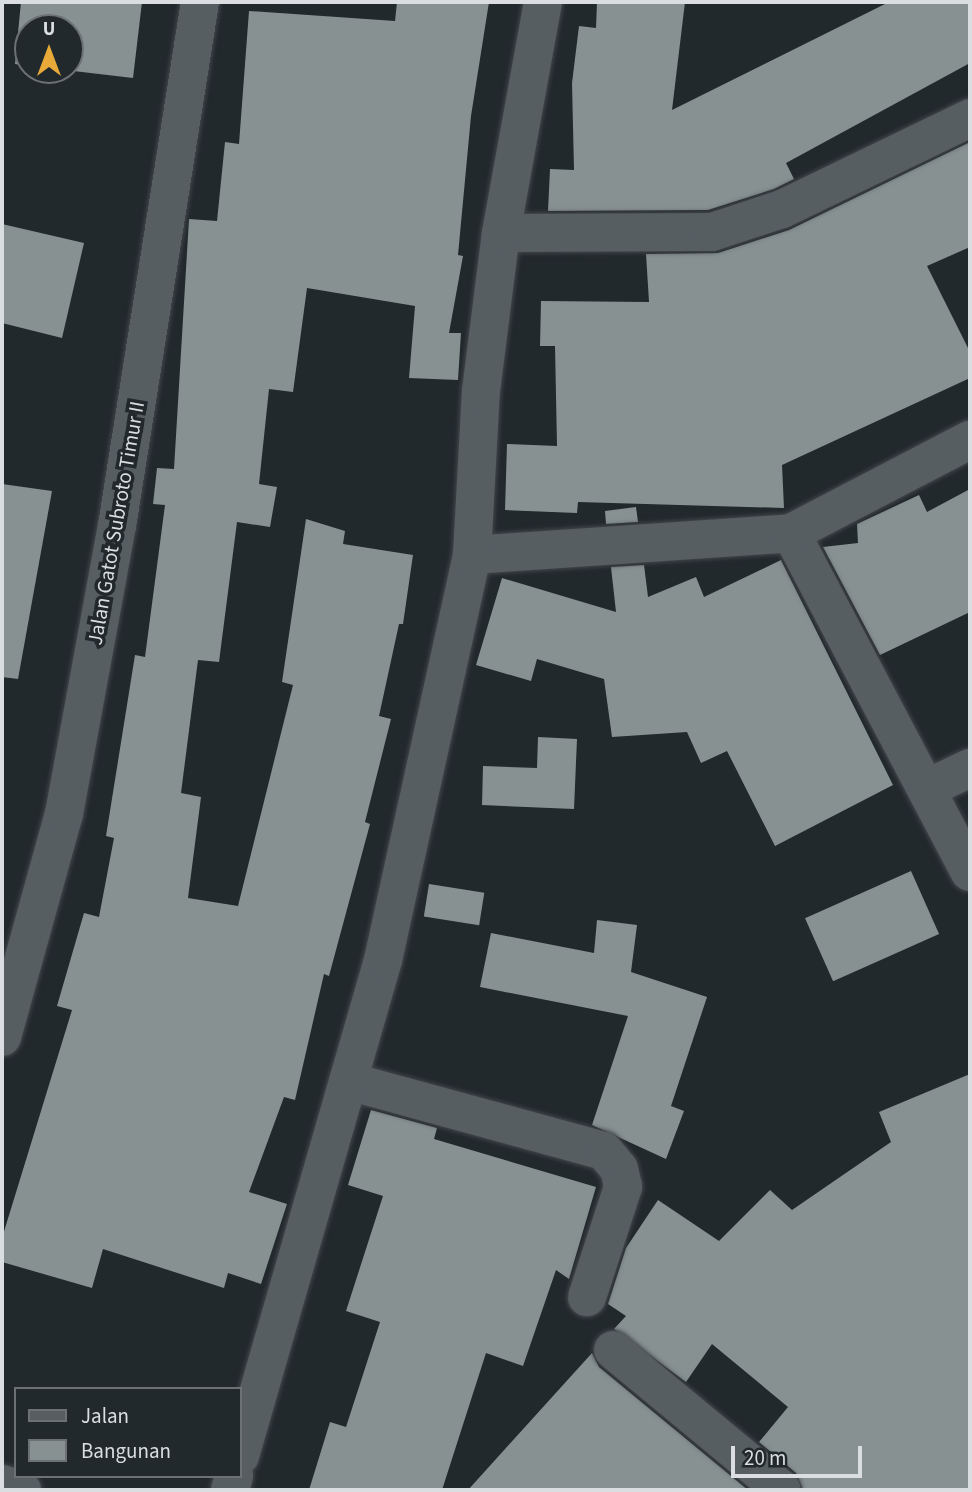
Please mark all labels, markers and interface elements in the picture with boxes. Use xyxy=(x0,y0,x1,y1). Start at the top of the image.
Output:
north arrow xyxy=(14,14,84,84)
text: U xyxy=(43,16,55,43)
street label: Jalan Gatot Subroto Timur II xyxy=(82,399,150,647)
legend xyxy=(14,1387,242,1478)
text: Jalan xyxy=(81,1401,129,1431)
scale bar xyxy=(734,1432,865,1476)
text: Bangunan xyxy=(81,1436,171,1466)
text: 20 m xyxy=(744,1443,786,1473)

